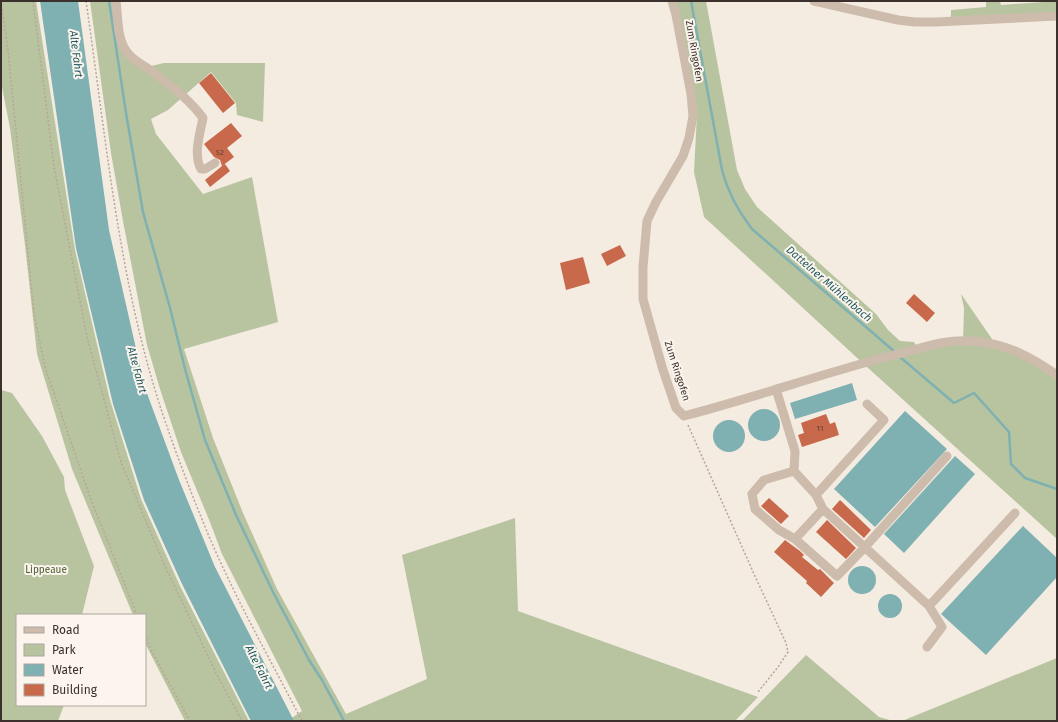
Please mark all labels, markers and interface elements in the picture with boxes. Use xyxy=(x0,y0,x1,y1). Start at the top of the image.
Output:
street label: Zum Ringofen xyxy=(683,19,705,83)
water label: Alte Fahrt xyxy=(67,29,85,78)
house number: 52 xyxy=(216,148,224,157)
water label: Dattelner Mühlenbach xyxy=(783,243,875,325)
street label: Zum Ringofen xyxy=(662,340,692,402)
water label: Alte Fahrt xyxy=(124,344,149,395)
house number: 11 xyxy=(817,424,823,433)
park label: Lippeaue xyxy=(25,564,67,576)
legend xyxy=(16,614,146,706)
text: Road xyxy=(52,623,80,637)
water label: Alte Fahrt xyxy=(242,642,276,691)
text: Park xyxy=(52,643,76,657)
text: Water xyxy=(52,663,84,677)
text: Building xyxy=(52,683,98,697)

